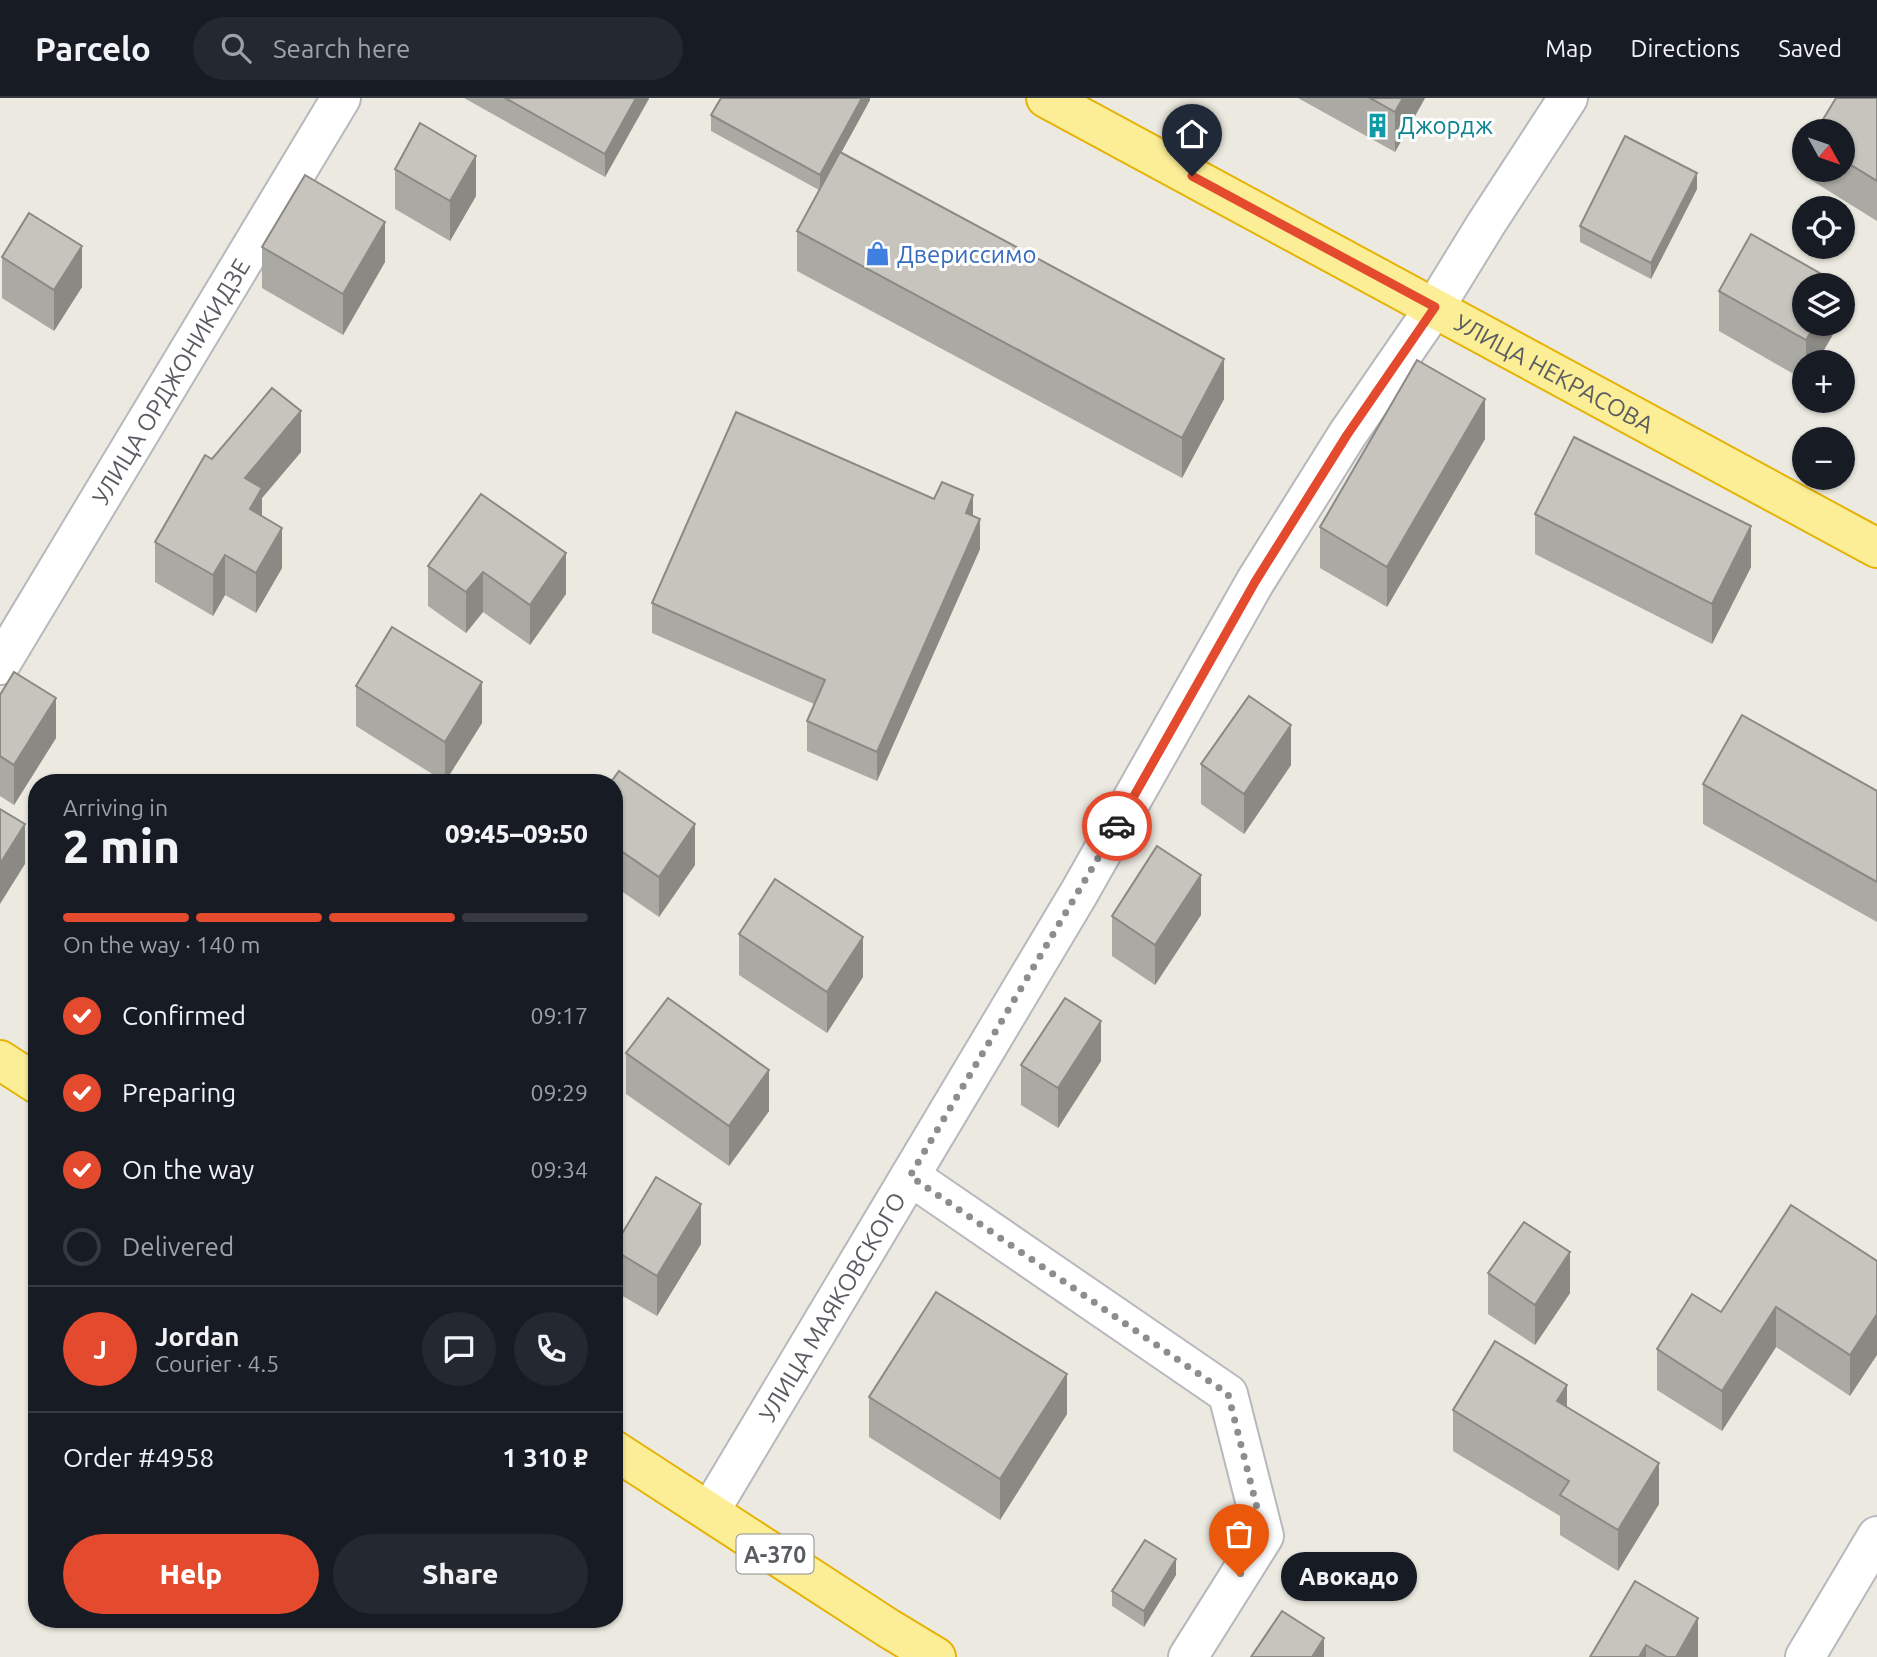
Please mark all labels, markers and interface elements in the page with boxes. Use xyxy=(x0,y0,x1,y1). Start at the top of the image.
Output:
search box xyxy=(193,17,683,80)
icon: search xyxy=(217,29,255,67)
text: Parcelo xyxy=(35,30,151,67)
text: Search here xyxy=(273,34,410,63)
text: Map xyxy=(1545,35,1592,62)
text: Directions xyxy=(1630,35,1740,62)
text: Saved xyxy=(1778,35,1842,62)
pin xyxy=(1162,104,1222,176)
building icon: Джордж xyxy=(1364,111,1392,139)
place label: Джордж xyxy=(1398,112,1493,139)
icon: home xyxy=(1173,115,1211,153)
north arrow xyxy=(1792,119,1855,182)
map controls xyxy=(1792,119,1855,490)
button: locate xyxy=(1792,196,1855,259)
shop icon: Двериссимо xyxy=(863,240,891,268)
place label: Двериссимо xyxy=(897,241,1037,268)
street label: УЛИЦА ОРДЖОНИКИДЗЕ xyxy=(86,254,255,509)
button: layers xyxy=(1792,273,1855,336)
street label: УЛИЦА НЕКРАСОВА xyxy=(1450,308,1659,438)
button: + xyxy=(1792,350,1855,413)
button: − xyxy=(1792,427,1855,490)
courier xyxy=(1082,791,1152,861)
text: Arriving in xyxy=(63,795,168,820)
icon: car xyxy=(1098,807,1136,845)
text: 09:45–09:50 xyxy=(445,819,588,848)
text: 2 min xyxy=(63,820,180,872)
text: On the way · 140 m xyxy=(63,932,260,957)
icon: check xyxy=(63,997,101,1035)
text: Confirmed xyxy=(122,1001,246,1030)
text: 09:17 xyxy=(530,1003,588,1028)
icon: check xyxy=(63,1074,101,1112)
text: Preparing xyxy=(122,1078,236,1107)
text: 09:29 xyxy=(530,1080,588,1105)
icon: check xyxy=(63,1151,101,1189)
text: On the way xyxy=(122,1155,254,1184)
text: 09:34 xyxy=(530,1157,588,1182)
street label: УЛИЦА МАЯКОВСКОГО xyxy=(753,1187,911,1426)
text: Delivered xyxy=(122,1232,234,1261)
button: chat xyxy=(422,1312,496,1386)
button: phone xyxy=(514,1312,588,1386)
text: Jordan xyxy=(155,1322,240,1351)
text: J xyxy=(93,1335,107,1364)
text: Courier · 4.5 xyxy=(155,1351,279,1376)
text: Order #4958 xyxy=(63,1443,214,1472)
text: 1 310 ₽ xyxy=(502,1443,588,1472)
pin xyxy=(1209,1504,1269,1576)
icon: bag xyxy=(1220,1515,1258,1553)
button: Help xyxy=(63,1534,319,1614)
button: Share xyxy=(333,1534,588,1614)
road number: А-370 xyxy=(736,1534,814,1574)
callout: Авокадо xyxy=(1281,1552,1418,1600)
text: Авокадо xyxy=(1299,1564,1399,1589)

